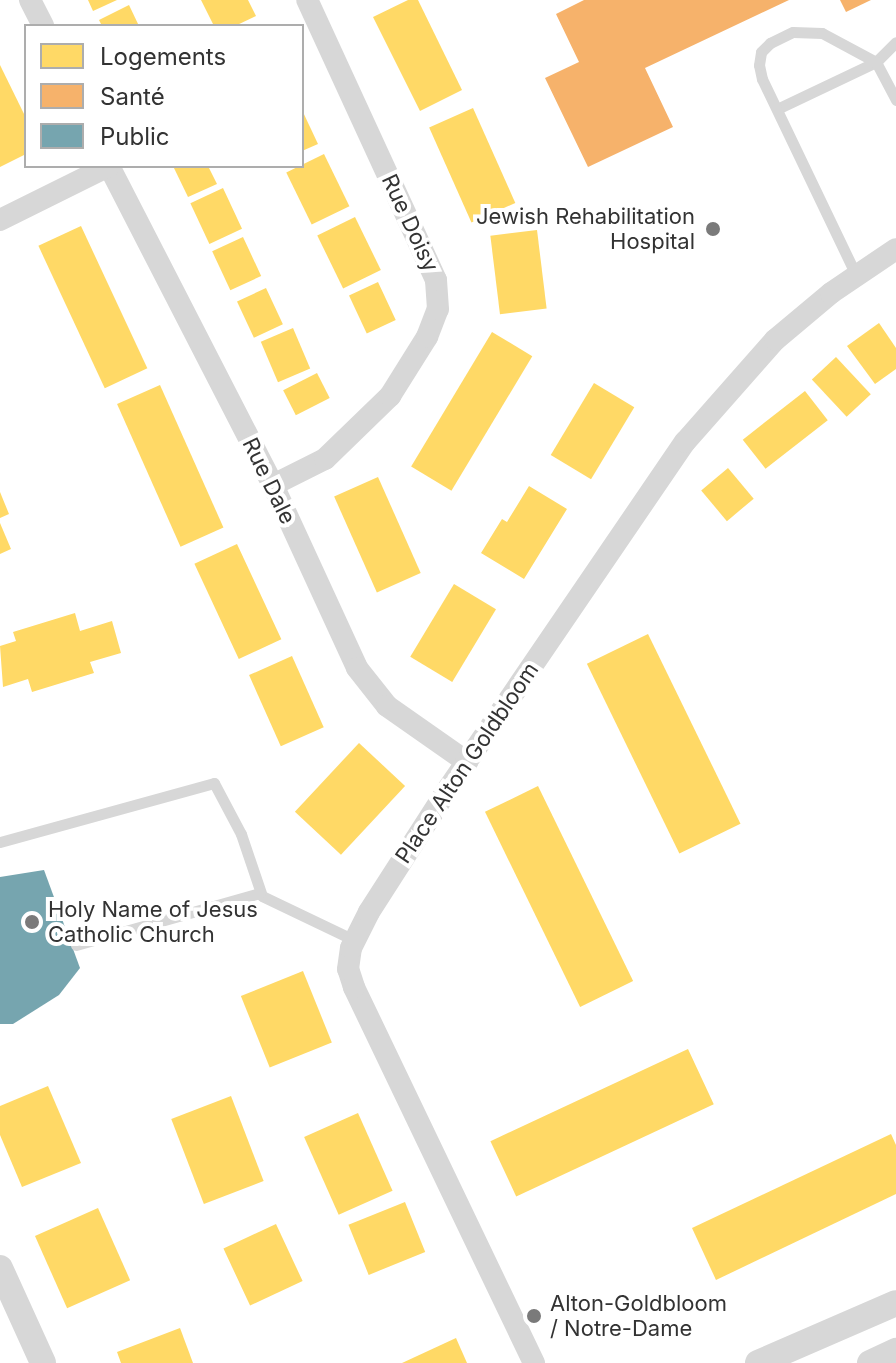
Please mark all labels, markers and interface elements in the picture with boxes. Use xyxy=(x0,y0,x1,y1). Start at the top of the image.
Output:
legend xyxy=(24,24,304,168)
text: Logements xyxy=(100,42,226,71)
text: Santé xyxy=(100,82,165,111)
text: Public xyxy=(100,122,170,151)
street label: Rue Doisy xyxy=(376,170,444,276)
place label: Jewish Rehabilitation Hospital xyxy=(476,203,695,254)
marker: Jewish Rehabilitation Hospital xyxy=(702,218,724,240)
street label: Rue Dale xyxy=(237,434,301,528)
street label: Place Alton Goldbloom xyxy=(390,658,544,868)
place label: Holy Name of Jesus Catholic Church xyxy=(48,896,258,948)
marker: Holy Name of Jesus Catholic Church xyxy=(23,913,41,931)
place label: Alton-Goldbloom / Notre-Dame xyxy=(550,1290,727,1342)
marker: Alton-Goldbloom / Notre-Dame xyxy=(525,1307,543,1325)

